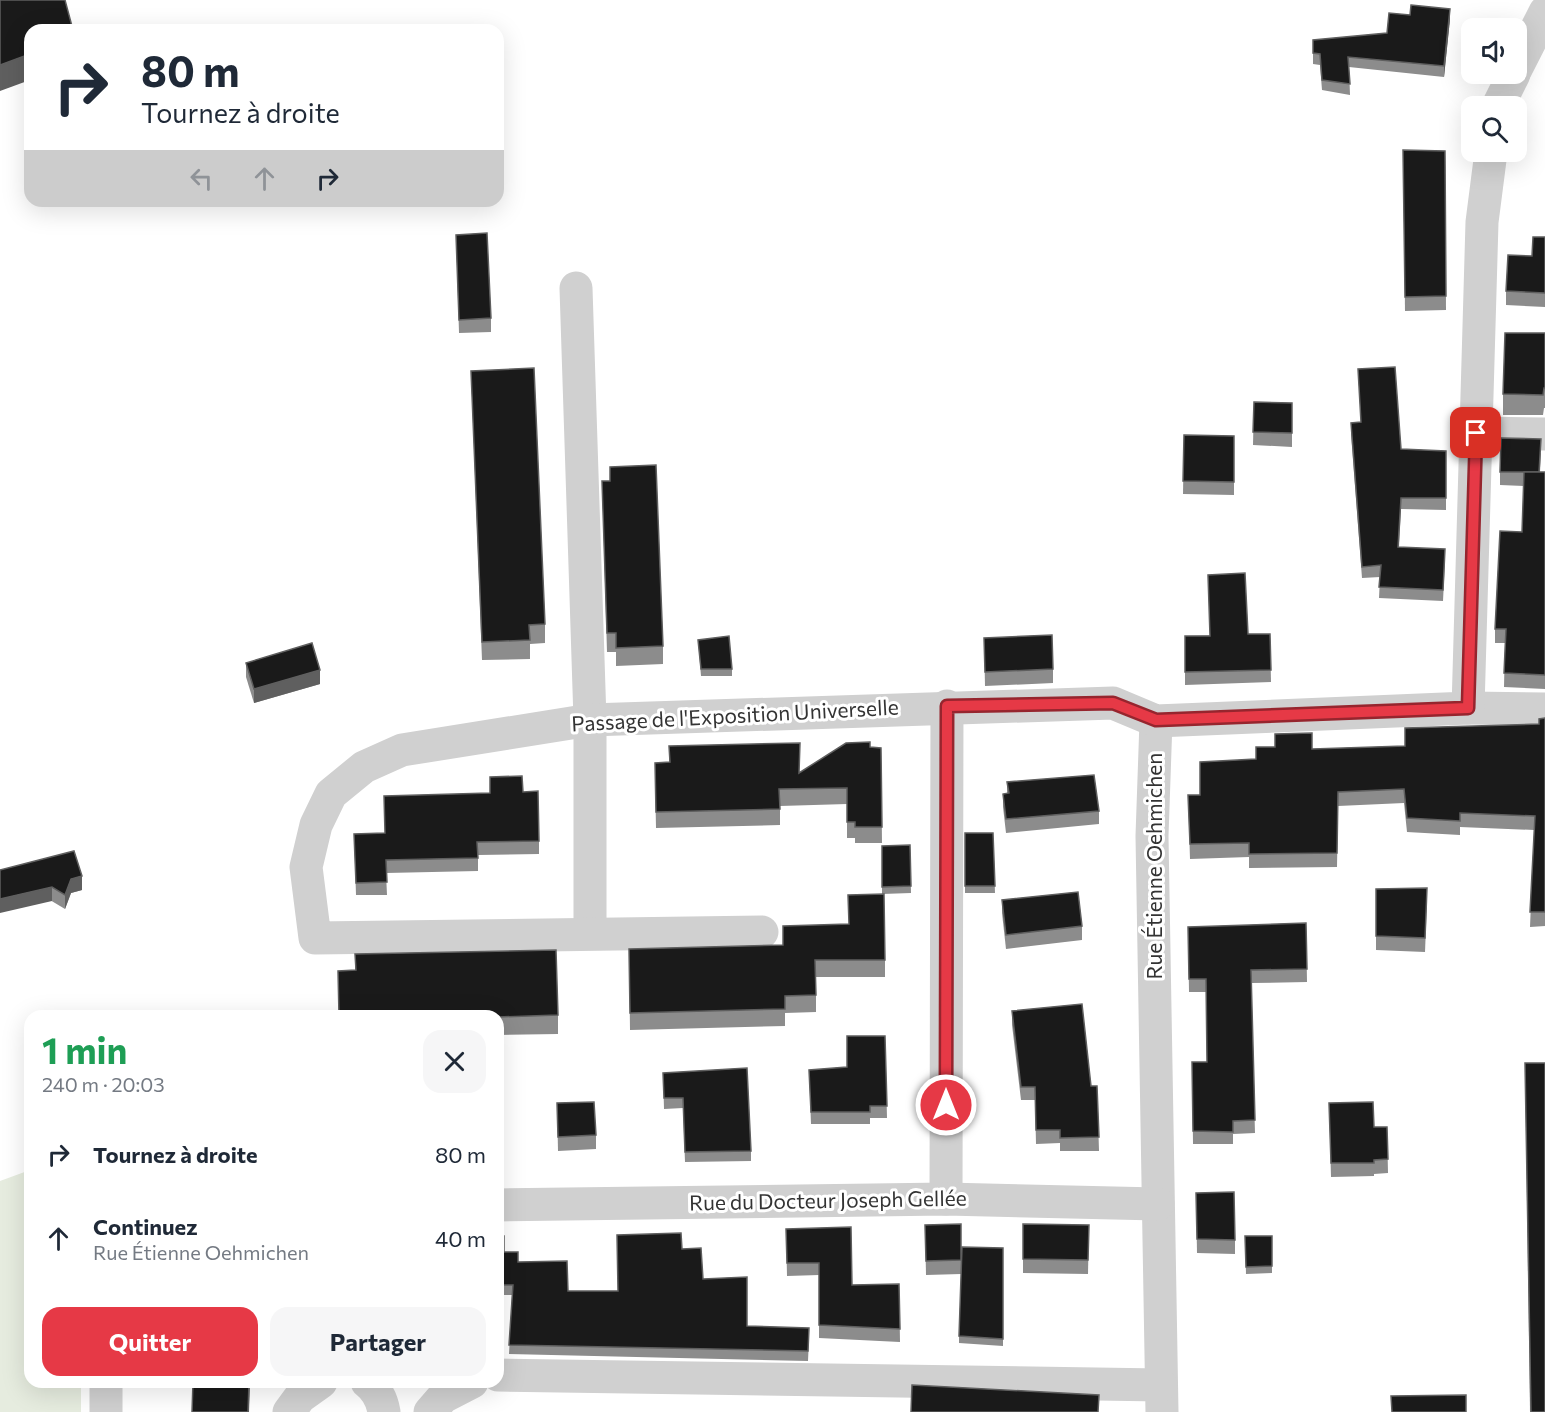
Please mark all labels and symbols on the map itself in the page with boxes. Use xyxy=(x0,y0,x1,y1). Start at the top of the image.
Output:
pin xyxy=(1450,407,1501,458)
street label: Passage de l'Exposition Universelle xyxy=(571,693,899,736)
street label: Rue Étienne Oehmichen xyxy=(1141,753,1166,979)
position arrow xyxy=(914,1073,978,1137)
street label: Rue du Docteur Joseph Gellée xyxy=(689,1185,967,1214)

